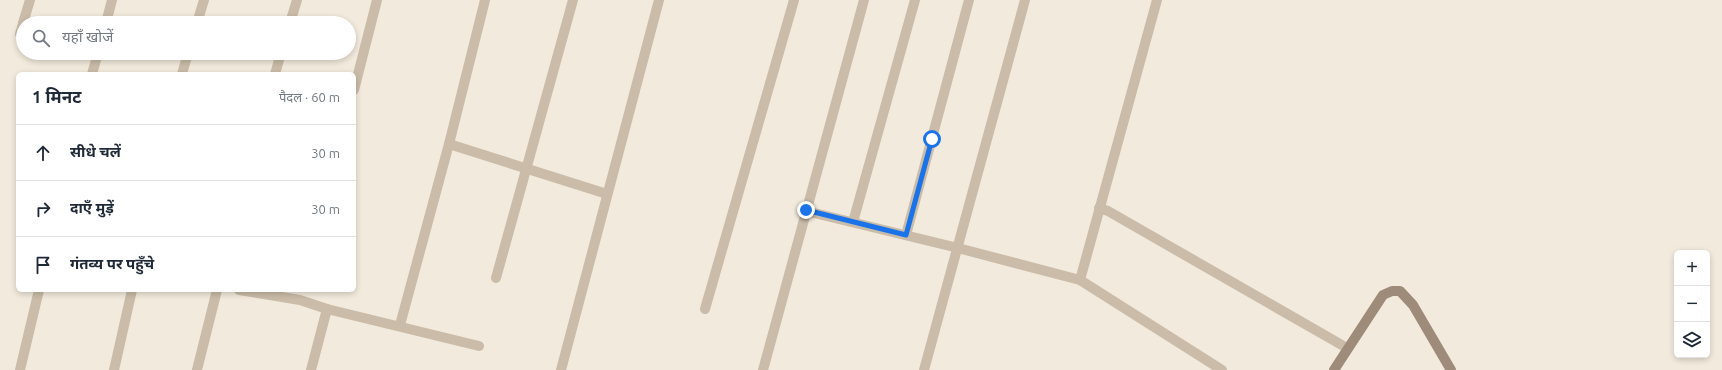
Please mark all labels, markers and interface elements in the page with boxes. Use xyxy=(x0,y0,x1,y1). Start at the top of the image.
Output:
search box xyxy=(16,16,356,60)
icon: search xyxy=(30,27,52,49)
text: यहाँ खोजें xyxy=(62,28,113,45)
text: 1 मिनट xyxy=(32,87,81,106)
text: पैदल · 60 m xyxy=(279,90,340,104)
route start xyxy=(923,130,941,148)
icon: ahead xyxy=(32,142,54,164)
text: सीधे चलें xyxy=(70,143,121,160)
text: 30 m xyxy=(311,146,340,160)
icon: right xyxy=(32,198,54,220)
text: दाएँ मुड़ें xyxy=(70,199,114,216)
route end xyxy=(797,201,815,219)
text: 30 m xyxy=(311,202,340,216)
map controls xyxy=(1674,250,1710,358)
button: + xyxy=(1674,250,1710,286)
icon: arrive xyxy=(32,254,54,276)
text: गंतव्य पर पहुँचे xyxy=(70,255,154,272)
button: − xyxy=(1674,286,1710,322)
button: layers xyxy=(1674,322,1710,358)

